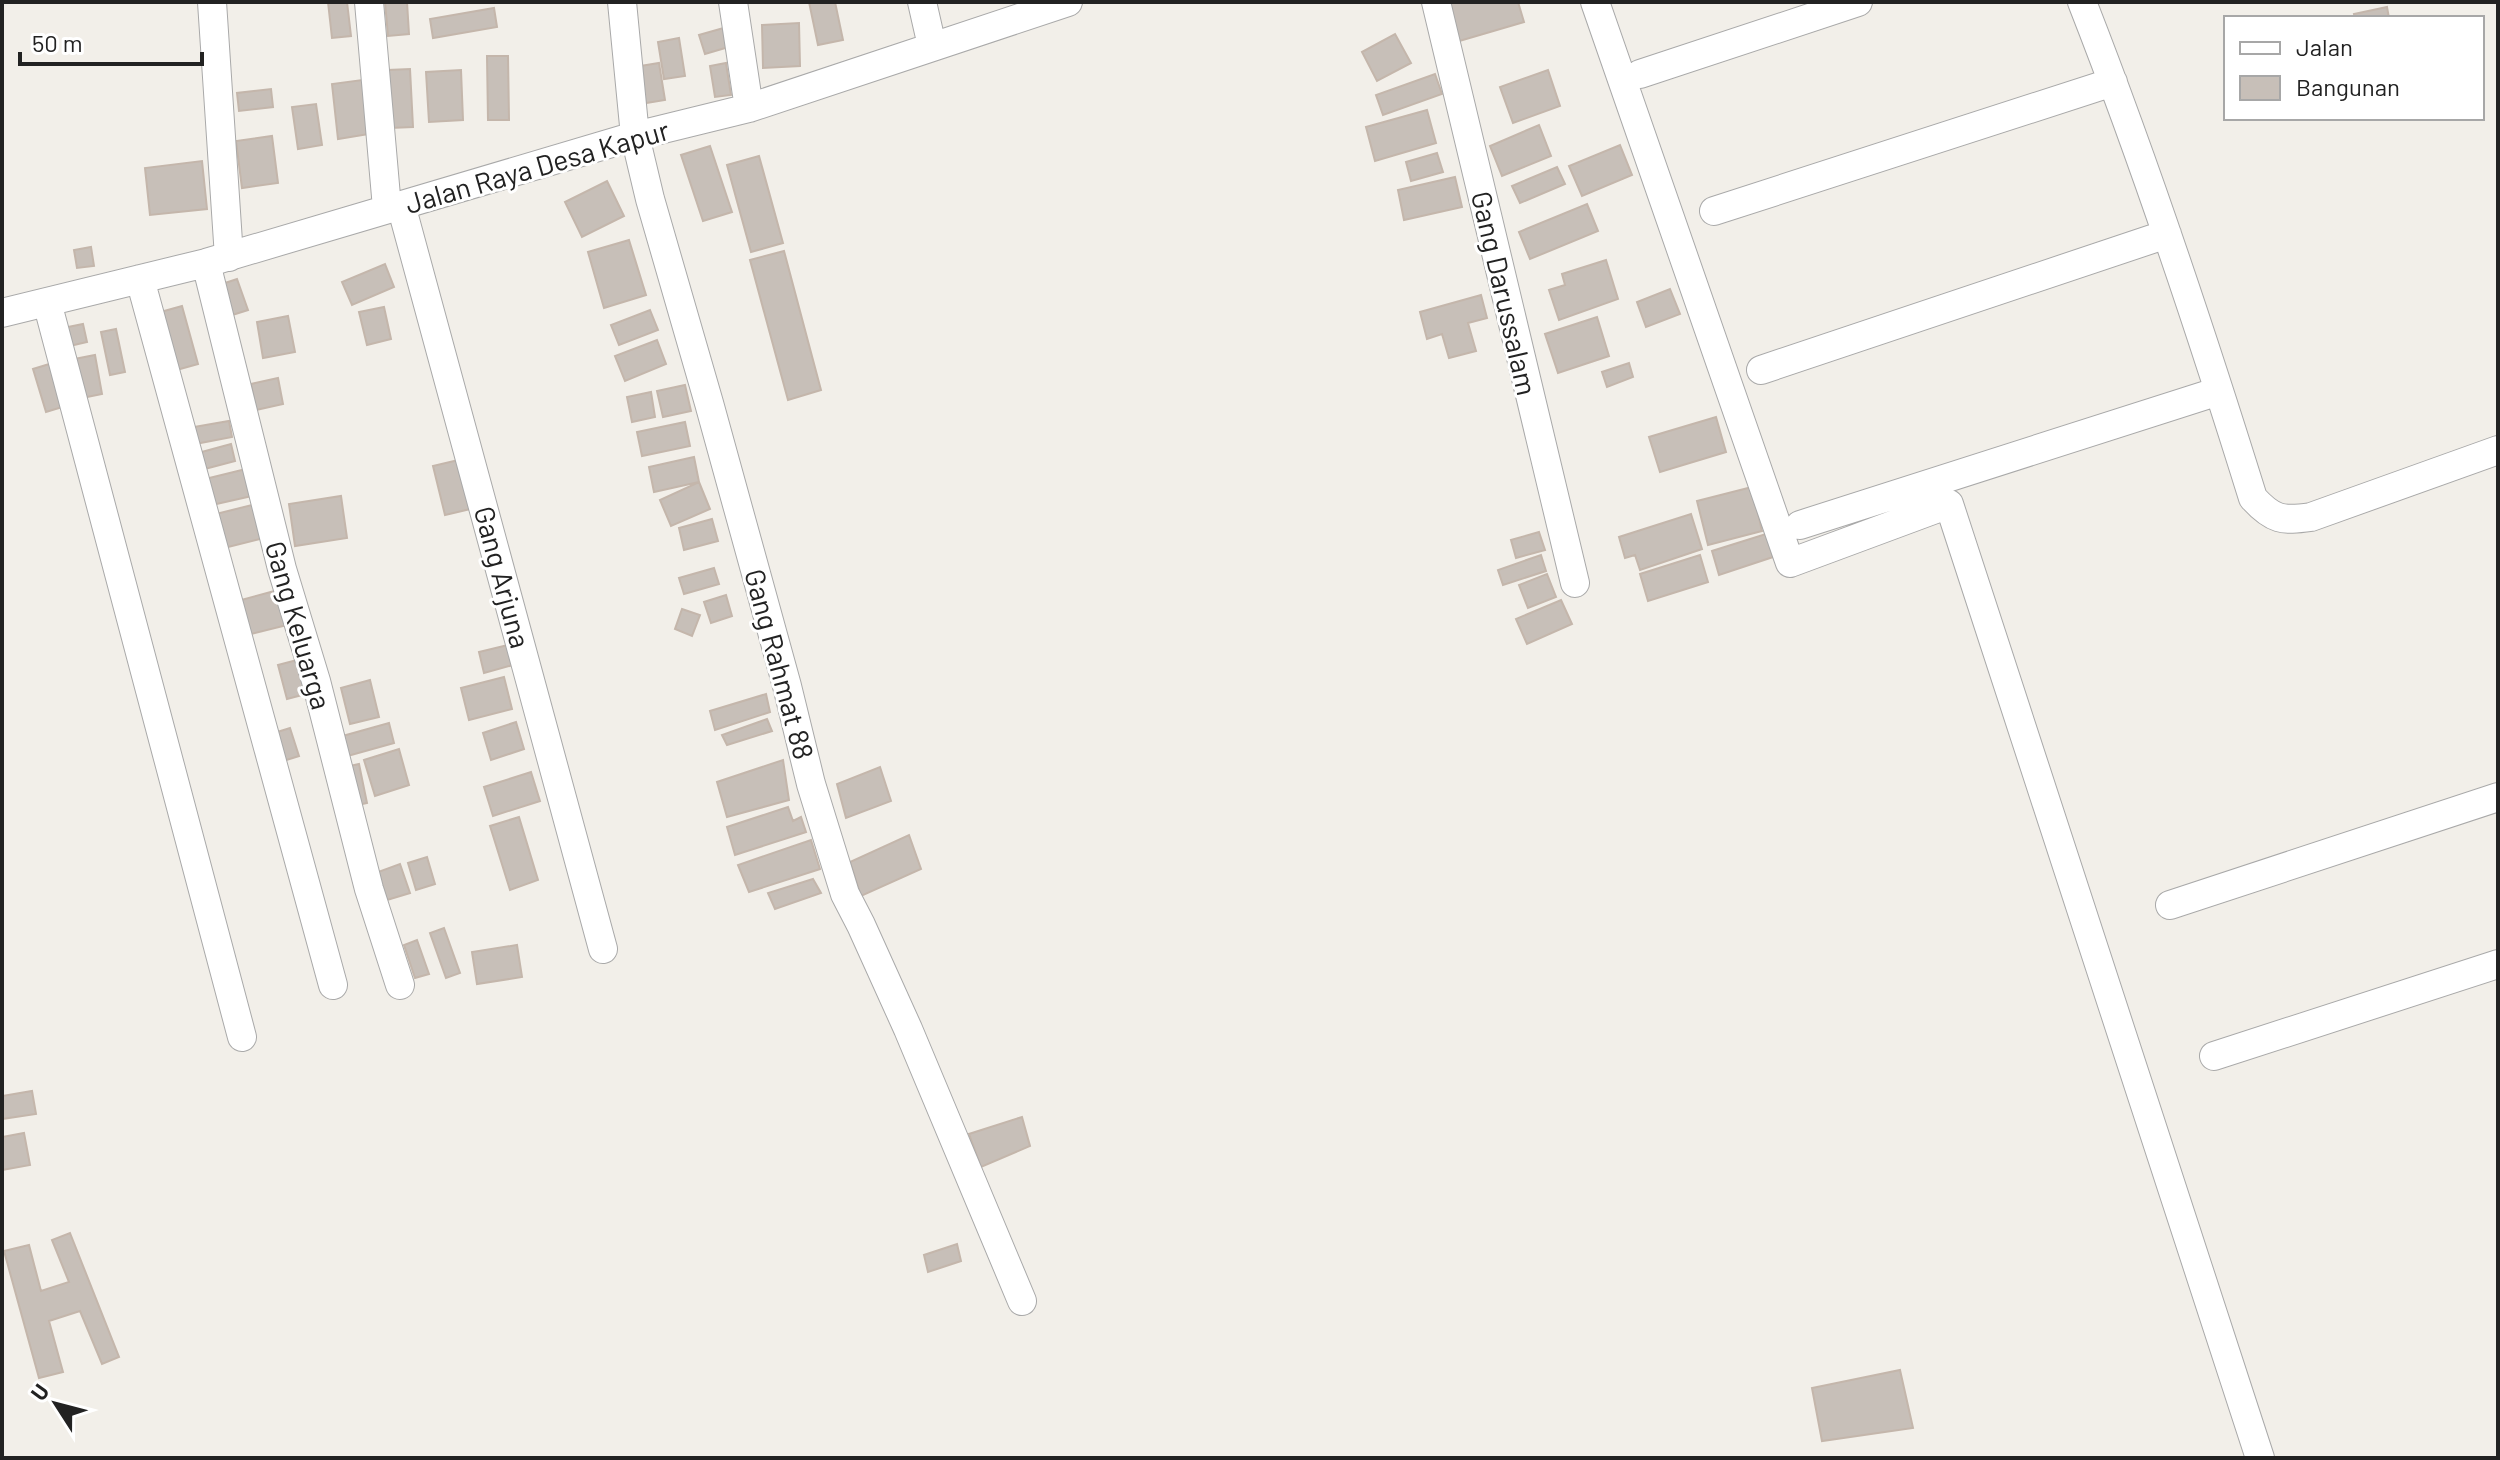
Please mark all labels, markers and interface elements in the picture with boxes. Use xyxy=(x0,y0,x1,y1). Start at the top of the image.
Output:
scale bar xyxy=(20,16,202,66)
legend xyxy=(2224,16,2484,120)
text: 50 m xyxy=(32,28,83,57)
text: Jalan xyxy=(2296,32,2353,61)
text: Bangunan xyxy=(2296,72,2400,101)
street label: Jalan Raya Desa Kapur xyxy=(401,112,673,220)
street label: Gang Darussalam xyxy=(1465,188,1545,398)
street label: Gang Arjuna xyxy=(468,502,538,652)
street label: Gang Keluarga xyxy=(259,537,339,713)
street label: Gang Rahmat 88 xyxy=(738,565,822,763)
north arrow xyxy=(16,1364,96,1444)
text: U xyxy=(24,1378,54,1405)

